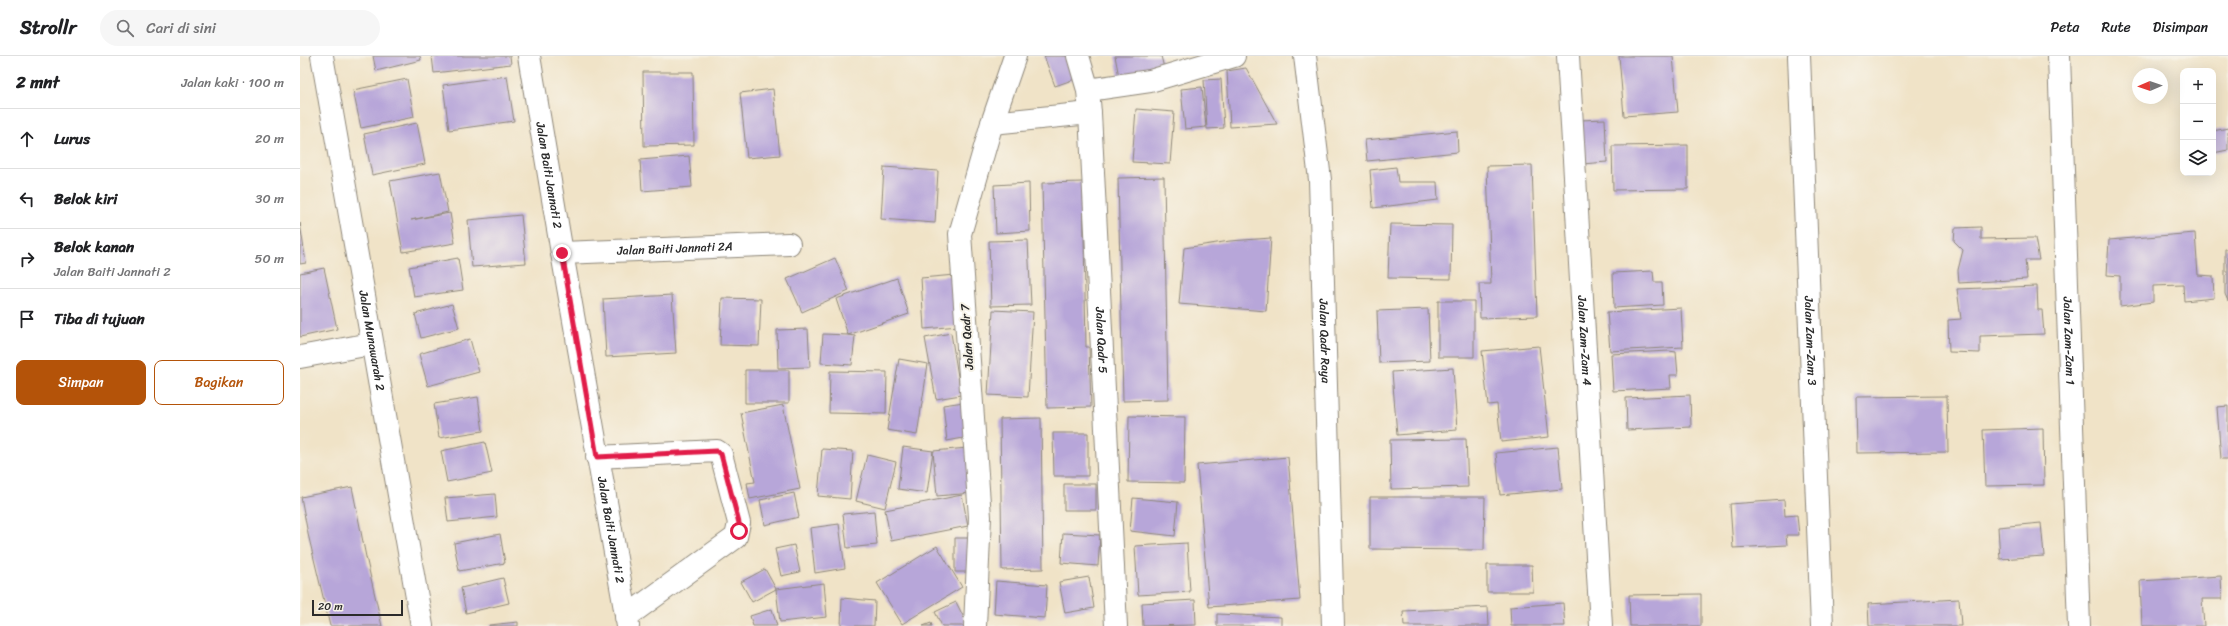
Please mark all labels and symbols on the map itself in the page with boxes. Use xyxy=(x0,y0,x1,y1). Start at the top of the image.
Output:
north arrow xyxy=(2132,68,2168,104)
street label: Jalan Baiti Jannati 2 xyxy=(529,119,569,230)
street label: Jalan Baiti Jannati 2A xyxy=(616,235,733,262)
route end xyxy=(553,244,571,262)
street label: Jalan Munawarah 2 xyxy=(352,288,392,393)
street label: Jalan Zam-Zam 4 xyxy=(1571,294,1598,387)
street label: Jalan Zam-Zam 3 xyxy=(1798,295,1823,386)
street label: Jalan Zam-Zam 1 xyxy=(2056,296,2082,385)
street label: Jalan Qadr Raya xyxy=(1312,298,1337,384)
street label: Jalan Qadr 7 xyxy=(954,302,980,372)
street label: Jalan Qadr 5 xyxy=(1089,306,1114,374)
street label: Jalan Baiti Jannati 2 xyxy=(591,474,631,585)
route start xyxy=(730,522,748,540)
scale bar xyxy=(312,598,403,617)

